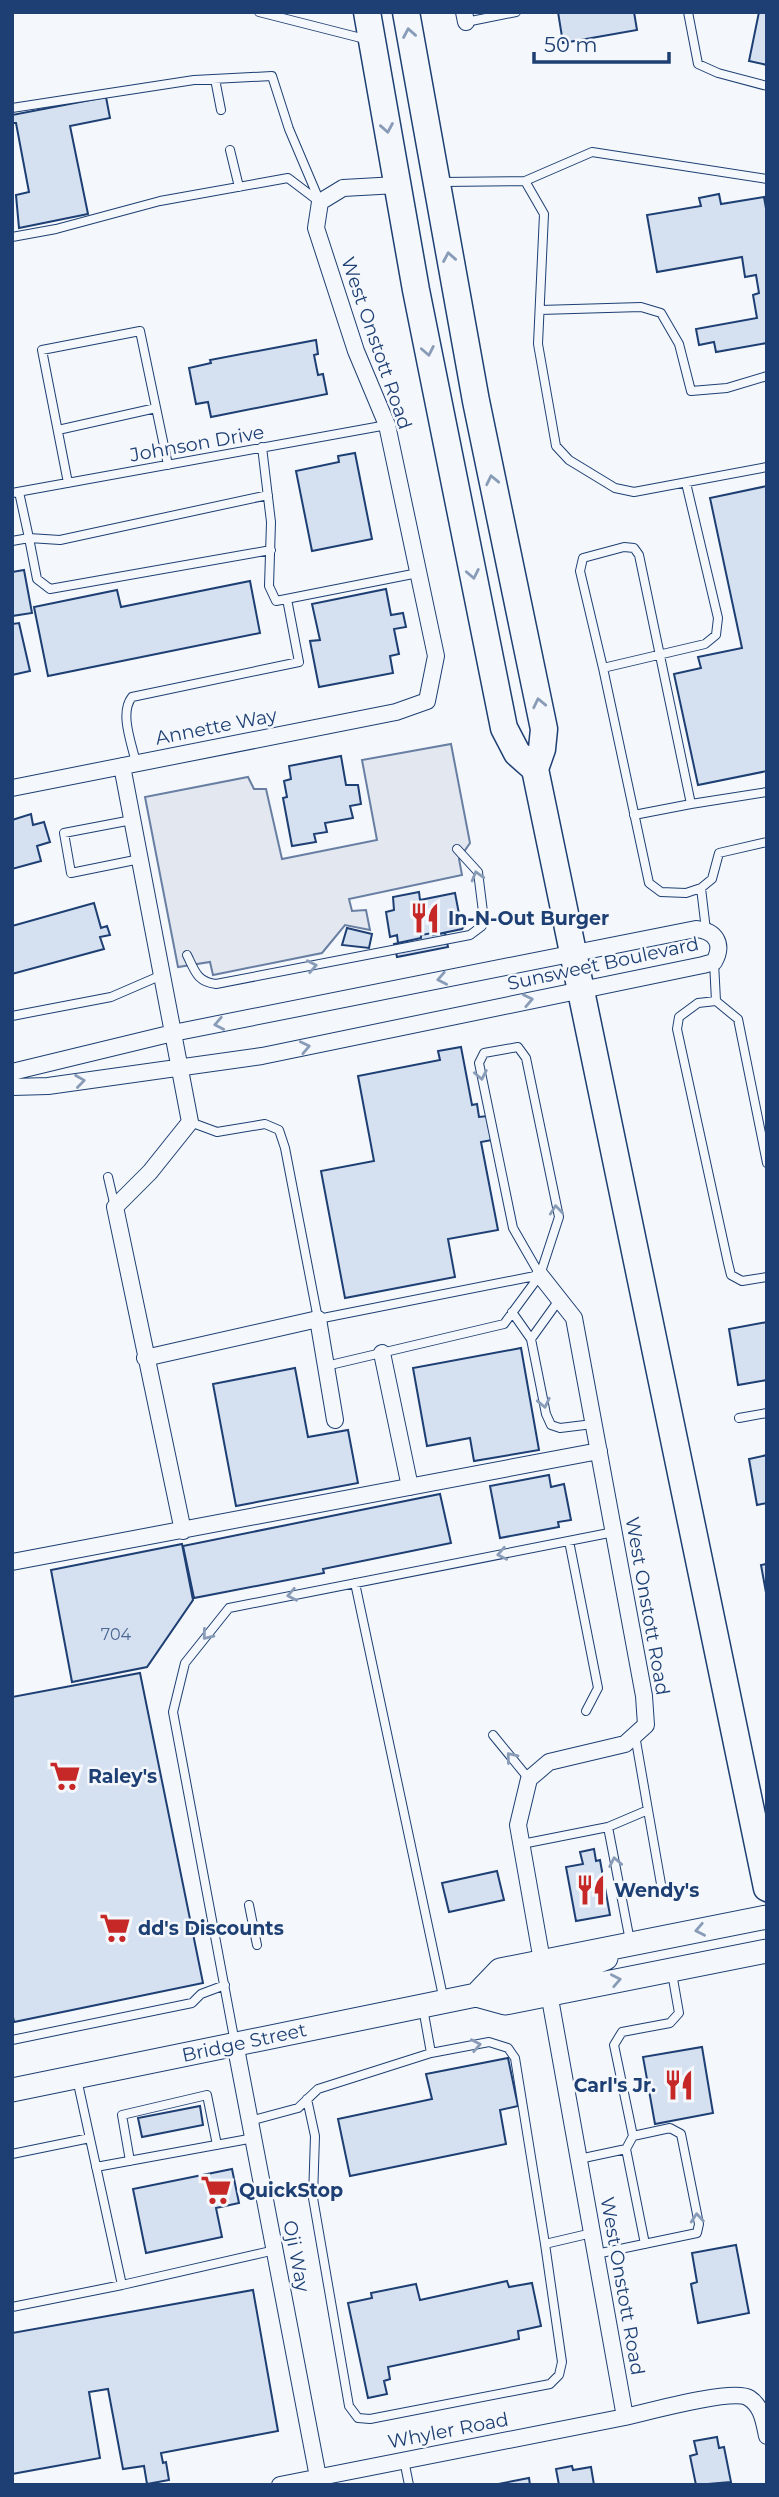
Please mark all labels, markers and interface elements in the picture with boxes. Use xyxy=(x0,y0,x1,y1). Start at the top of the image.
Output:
scale bar xyxy=(534,21,669,65)
one-way arrow xyxy=(402,27,417,39)
text: 50 m xyxy=(544,32,598,57)
one-way arrow xyxy=(379,122,394,134)
one-way arrow xyxy=(442,251,457,263)
street label: West Onstott Road xyxy=(336,254,417,432)
one-way arrow xyxy=(420,345,435,357)
street label: Johnson Drive xyxy=(127,420,266,467)
one-way arrow xyxy=(486,474,501,486)
one-way arrow xyxy=(465,568,480,580)
one-way arrow xyxy=(532,697,547,709)
street label: Annette Way xyxy=(153,703,279,750)
one-way arrow xyxy=(470,871,485,883)
restaurant icon: In-N-Out Burger xyxy=(408,901,442,935)
place label: In-N-Out Burger xyxy=(448,907,609,930)
street label: Sunsweet Boulevard xyxy=(505,932,701,995)
one-way arrow xyxy=(306,959,317,974)
one-way arrow xyxy=(436,971,448,986)
one-way arrow xyxy=(522,994,534,1009)
one-way arrow xyxy=(213,1016,225,1031)
one-way arrow xyxy=(299,1040,311,1055)
one-way arrow xyxy=(473,1069,488,1081)
one-way arrow xyxy=(74,1074,86,1089)
one-way arrow xyxy=(549,1204,564,1215)
one-way arrow xyxy=(536,1397,551,1409)
street label: West Onstott Road xyxy=(620,1515,675,1697)
one-way arrow xyxy=(496,1545,508,1560)
one-way arrow xyxy=(286,1587,298,1602)
house number: 704 xyxy=(101,1625,132,1644)
one-way arrow xyxy=(203,1627,215,1640)
one-way arrow xyxy=(507,1753,520,1765)
supermarket icon: Raley's xyxy=(48,1759,82,1793)
place label: Raley's xyxy=(88,1765,157,1788)
one-way arrow xyxy=(608,1856,623,1868)
restaurant icon: Wendy's xyxy=(574,1873,608,1907)
place label: Wendy's xyxy=(614,1879,699,1902)
supermarket icon: dd's Discounts xyxy=(98,1911,132,1945)
place label: dd's Discounts xyxy=(138,1917,284,1940)
one-way arrow xyxy=(694,1922,706,1937)
one-way arrow xyxy=(610,1974,622,1989)
street label: Bridge Street xyxy=(180,2018,309,2067)
one-way arrow xyxy=(470,2038,482,2053)
restaurant icon: Carl's Jr. xyxy=(662,2068,696,2102)
place label: Carl's Jr. xyxy=(574,2074,656,2097)
supermarket icon: QuickStop xyxy=(199,2173,233,2207)
place label: QuickStop xyxy=(239,2179,343,2202)
street label: West Onstott Road xyxy=(595,2195,650,2377)
one-way arrow xyxy=(690,2212,705,2223)
street label: Oji Way xyxy=(278,2218,315,2295)
street label: Whyler Road xyxy=(386,2408,510,2453)

